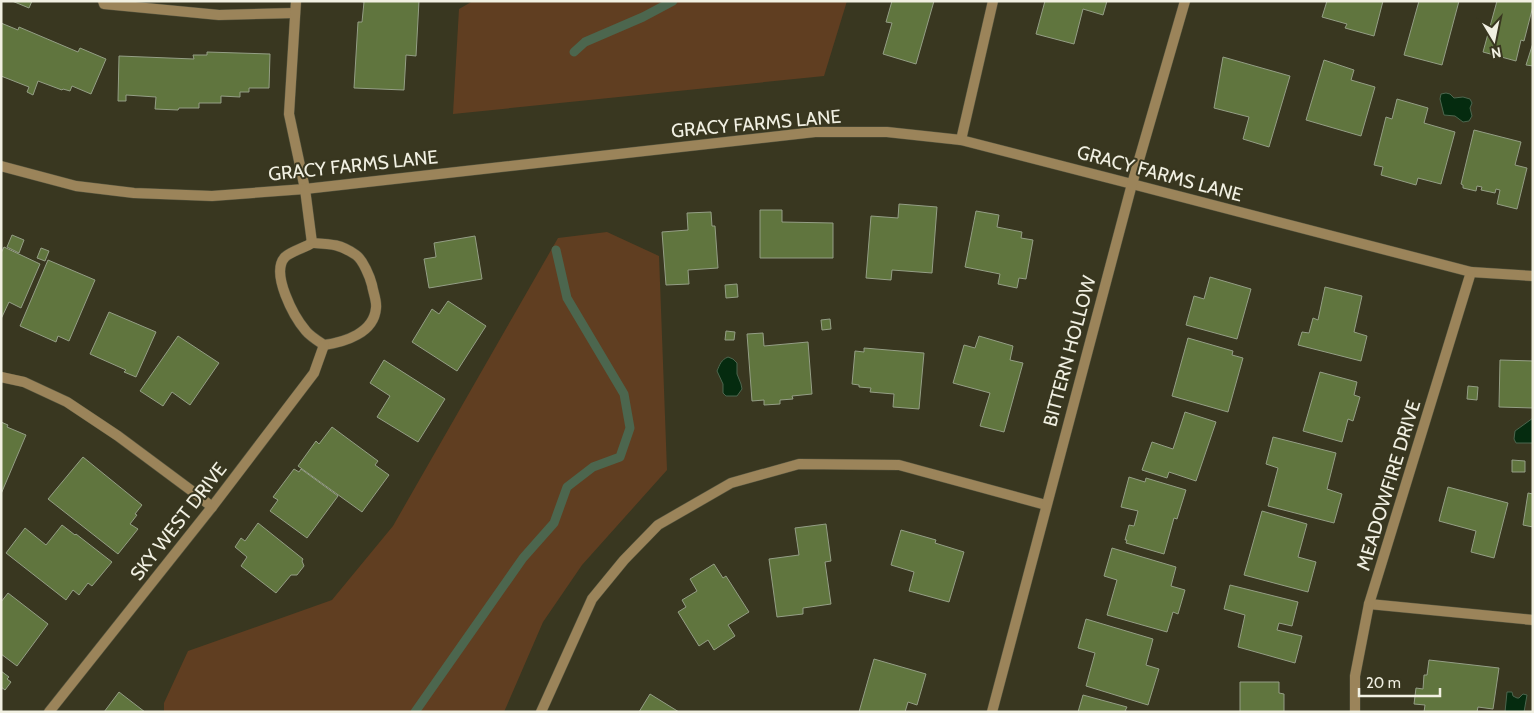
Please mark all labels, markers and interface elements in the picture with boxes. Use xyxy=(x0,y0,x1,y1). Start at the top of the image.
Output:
north arrow xyxy=(1469,15,1519,65)
text: N xyxy=(1490,43,1503,63)
street label: GRACY FARMS LANE xyxy=(670,105,842,142)
street label: GRACY FARMS LANE xyxy=(1075,140,1245,207)
street label: GRACY FARMS LANE xyxy=(267,145,439,186)
street label: BITTERN HOLLOW xyxy=(1038,273,1101,429)
street label: MEADOWFIRE DRIVE xyxy=(1352,397,1425,573)
street label: SKY WEST DRIVE xyxy=(125,458,232,585)
scale bar xyxy=(1359,666,1440,698)
text: 20 m xyxy=(1366,674,1401,692)

